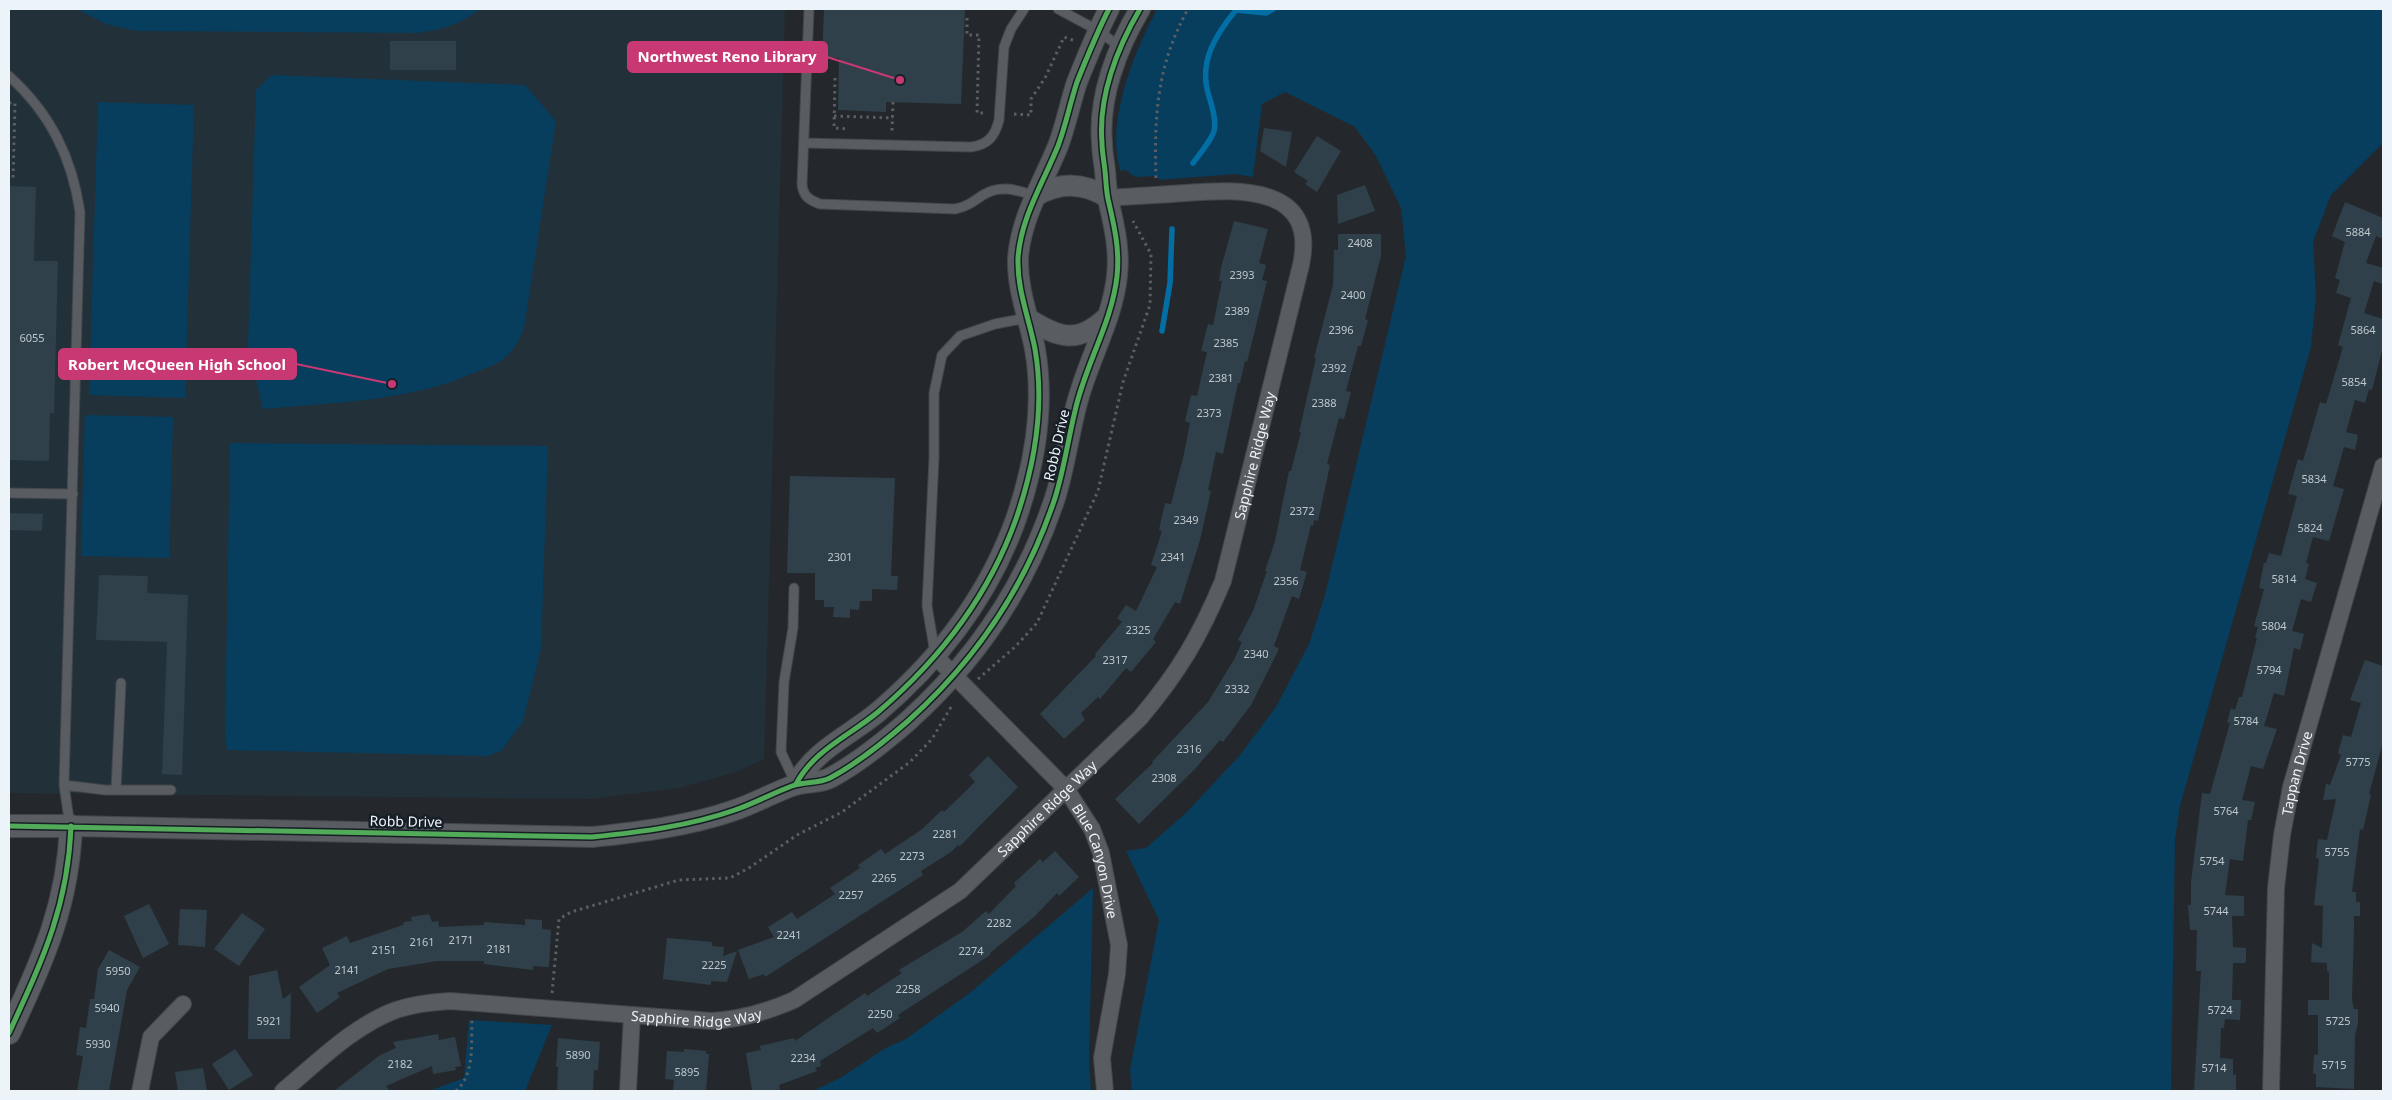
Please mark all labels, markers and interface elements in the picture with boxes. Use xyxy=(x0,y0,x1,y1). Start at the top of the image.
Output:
callout: Northwest Reno Library xyxy=(628,42,827,72)
text: Northwest Reno Library xyxy=(637,46,817,66)
house number: 5884 xyxy=(2345,224,2371,239)
house number: 2408 xyxy=(1347,235,1373,250)
house number: 2393 xyxy=(1229,267,1255,282)
house number: 2400 xyxy=(1340,287,1366,302)
house number: 2389 xyxy=(1224,303,1250,318)
house number: 2396 xyxy=(1328,322,1354,337)
house number: 5864 xyxy=(2350,322,2376,337)
house number: 6055 xyxy=(19,330,45,345)
house number: 2385 xyxy=(1213,335,1239,350)
callout: Robert McQueen High School xyxy=(59,349,296,379)
text: Robert McQueen High School xyxy=(68,354,286,374)
house number: 2392 xyxy=(1321,360,1347,375)
house number: 2381 xyxy=(1208,370,1234,385)
house number: 5854 xyxy=(2341,374,2367,389)
street label: Sapphire Ridge Way xyxy=(1229,389,1279,521)
house number: 2388 xyxy=(1311,395,1337,410)
house number: 2373 xyxy=(1196,405,1222,420)
street label: Robb Drive xyxy=(1039,407,1073,483)
house number: 5834 xyxy=(2301,471,2327,486)
house number: 2372 xyxy=(1289,503,1315,518)
house number: 2349 xyxy=(1173,512,1199,527)
house number: 5824 xyxy=(2297,520,2323,535)
house number: 2301 xyxy=(827,549,853,564)
house number: 2341 xyxy=(1160,549,1186,564)
house number: 5814 xyxy=(2271,571,2297,586)
house number: 2356 xyxy=(1273,573,1299,588)
house number: 5804 xyxy=(2261,618,2287,633)
house number: 2325 xyxy=(1125,622,1151,637)
house number: 2340 xyxy=(1243,646,1269,661)
house number: 2317 xyxy=(1102,652,1128,667)
house number: 5794 xyxy=(2256,662,2282,677)
house number: 2332 xyxy=(1224,681,1250,696)
house number: 5784 xyxy=(2233,713,2259,728)
street label: Tappan Drive xyxy=(2276,728,2316,817)
house number: 2316 xyxy=(1176,741,1202,756)
house number: 5775 xyxy=(2345,754,2371,769)
street label: Sapphire Ridge Way xyxy=(993,755,1101,860)
house number: 2308 xyxy=(1151,770,1177,785)
street label: Blue Canyon Drive xyxy=(1068,800,1123,920)
house number: 5764 xyxy=(2213,803,2239,818)
street label: Robb Drive xyxy=(370,811,443,831)
house number: 2281 xyxy=(932,826,958,841)
house number: 5755 xyxy=(2324,844,2350,859)
house number: 2273 xyxy=(899,848,925,863)
house number: 5754 xyxy=(2199,853,2225,868)
house number: 2265 xyxy=(871,870,897,885)
house number: 2257 xyxy=(838,887,864,902)
house number: 5744 xyxy=(2203,903,2229,918)
house number: 2282 xyxy=(986,915,1012,930)
house number: 2241 xyxy=(776,927,802,942)
house number: 2171 xyxy=(448,932,474,947)
house number: 2161 xyxy=(409,934,435,949)
house number: 2181 xyxy=(486,941,512,956)
house number: 2151 xyxy=(371,942,397,957)
house number: 2274 xyxy=(958,943,984,958)
house number: 2225 xyxy=(701,957,727,972)
house number: 2141 xyxy=(334,962,360,977)
house number: 5950 xyxy=(105,963,131,978)
house number: 2258 xyxy=(895,981,921,996)
house number: 5940 xyxy=(94,1000,120,1015)
house number: 5724 xyxy=(2207,1002,2233,1017)
street label: Sapphire Ridge Way xyxy=(631,1003,765,1031)
house number: 2250 xyxy=(867,1006,893,1021)
house number: 5921 xyxy=(256,1013,282,1028)
house number: 5725 xyxy=(2325,1013,2351,1028)
house number: 5930 xyxy=(85,1036,111,1051)
house number: 5890 xyxy=(565,1047,591,1062)
house number: 2234 xyxy=(790,1050,816,1065)
house number: 2182 xyxy=(387,1056,413,1071)
house number: 5715 xyxy=(2321,1057,2347,1072)
house number: 5714 xyxy=(2201,1060,2227,1075)
house number: 5895 xyxy=(674,1064,700,1079)

